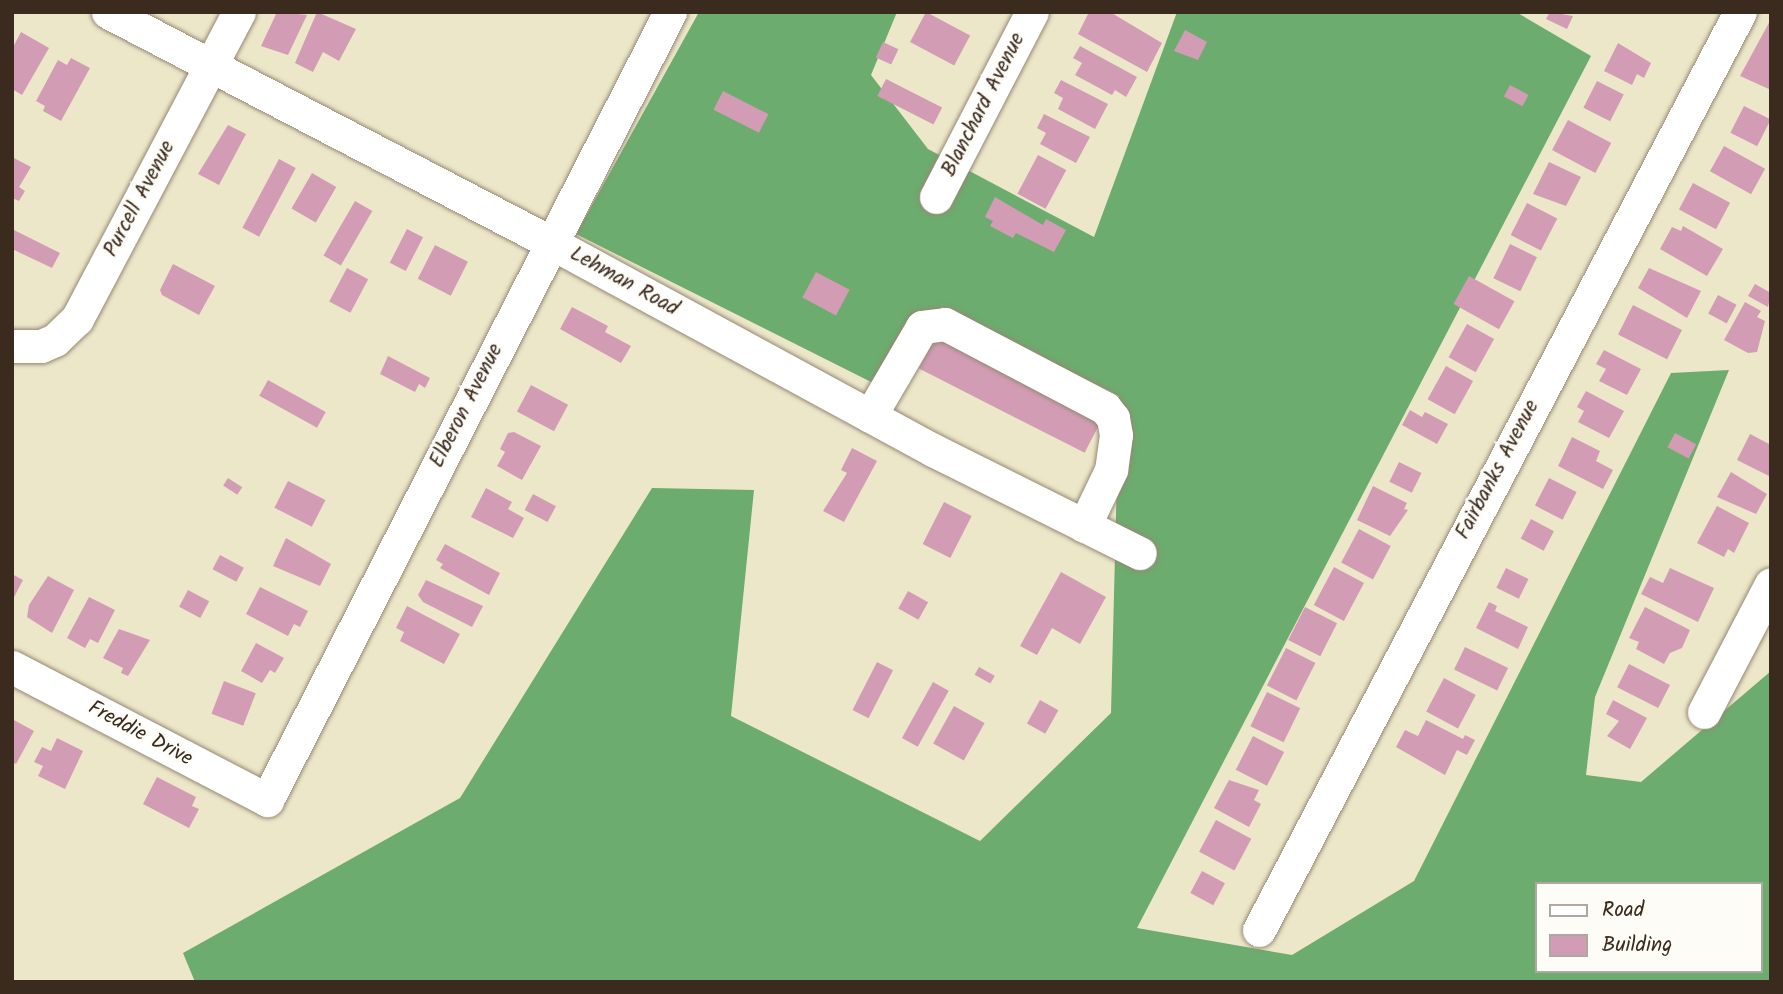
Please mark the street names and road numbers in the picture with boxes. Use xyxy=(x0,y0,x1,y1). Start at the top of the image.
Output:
street label: Blanchard Avenue xyxy=(937,29,1031,181)
street label: Purcell Avenue xyxy=(99,137,181,261)
street label: Lehman Road xyxy=(565,242,683,322)
street label: Elberon Avenue xyxy=(425,340,509,472)
street label: Fairbanks Avenue xyxy=(1451,396,1545,544)
street label: Freddie Drive xyxy=(83,696,197,772)

